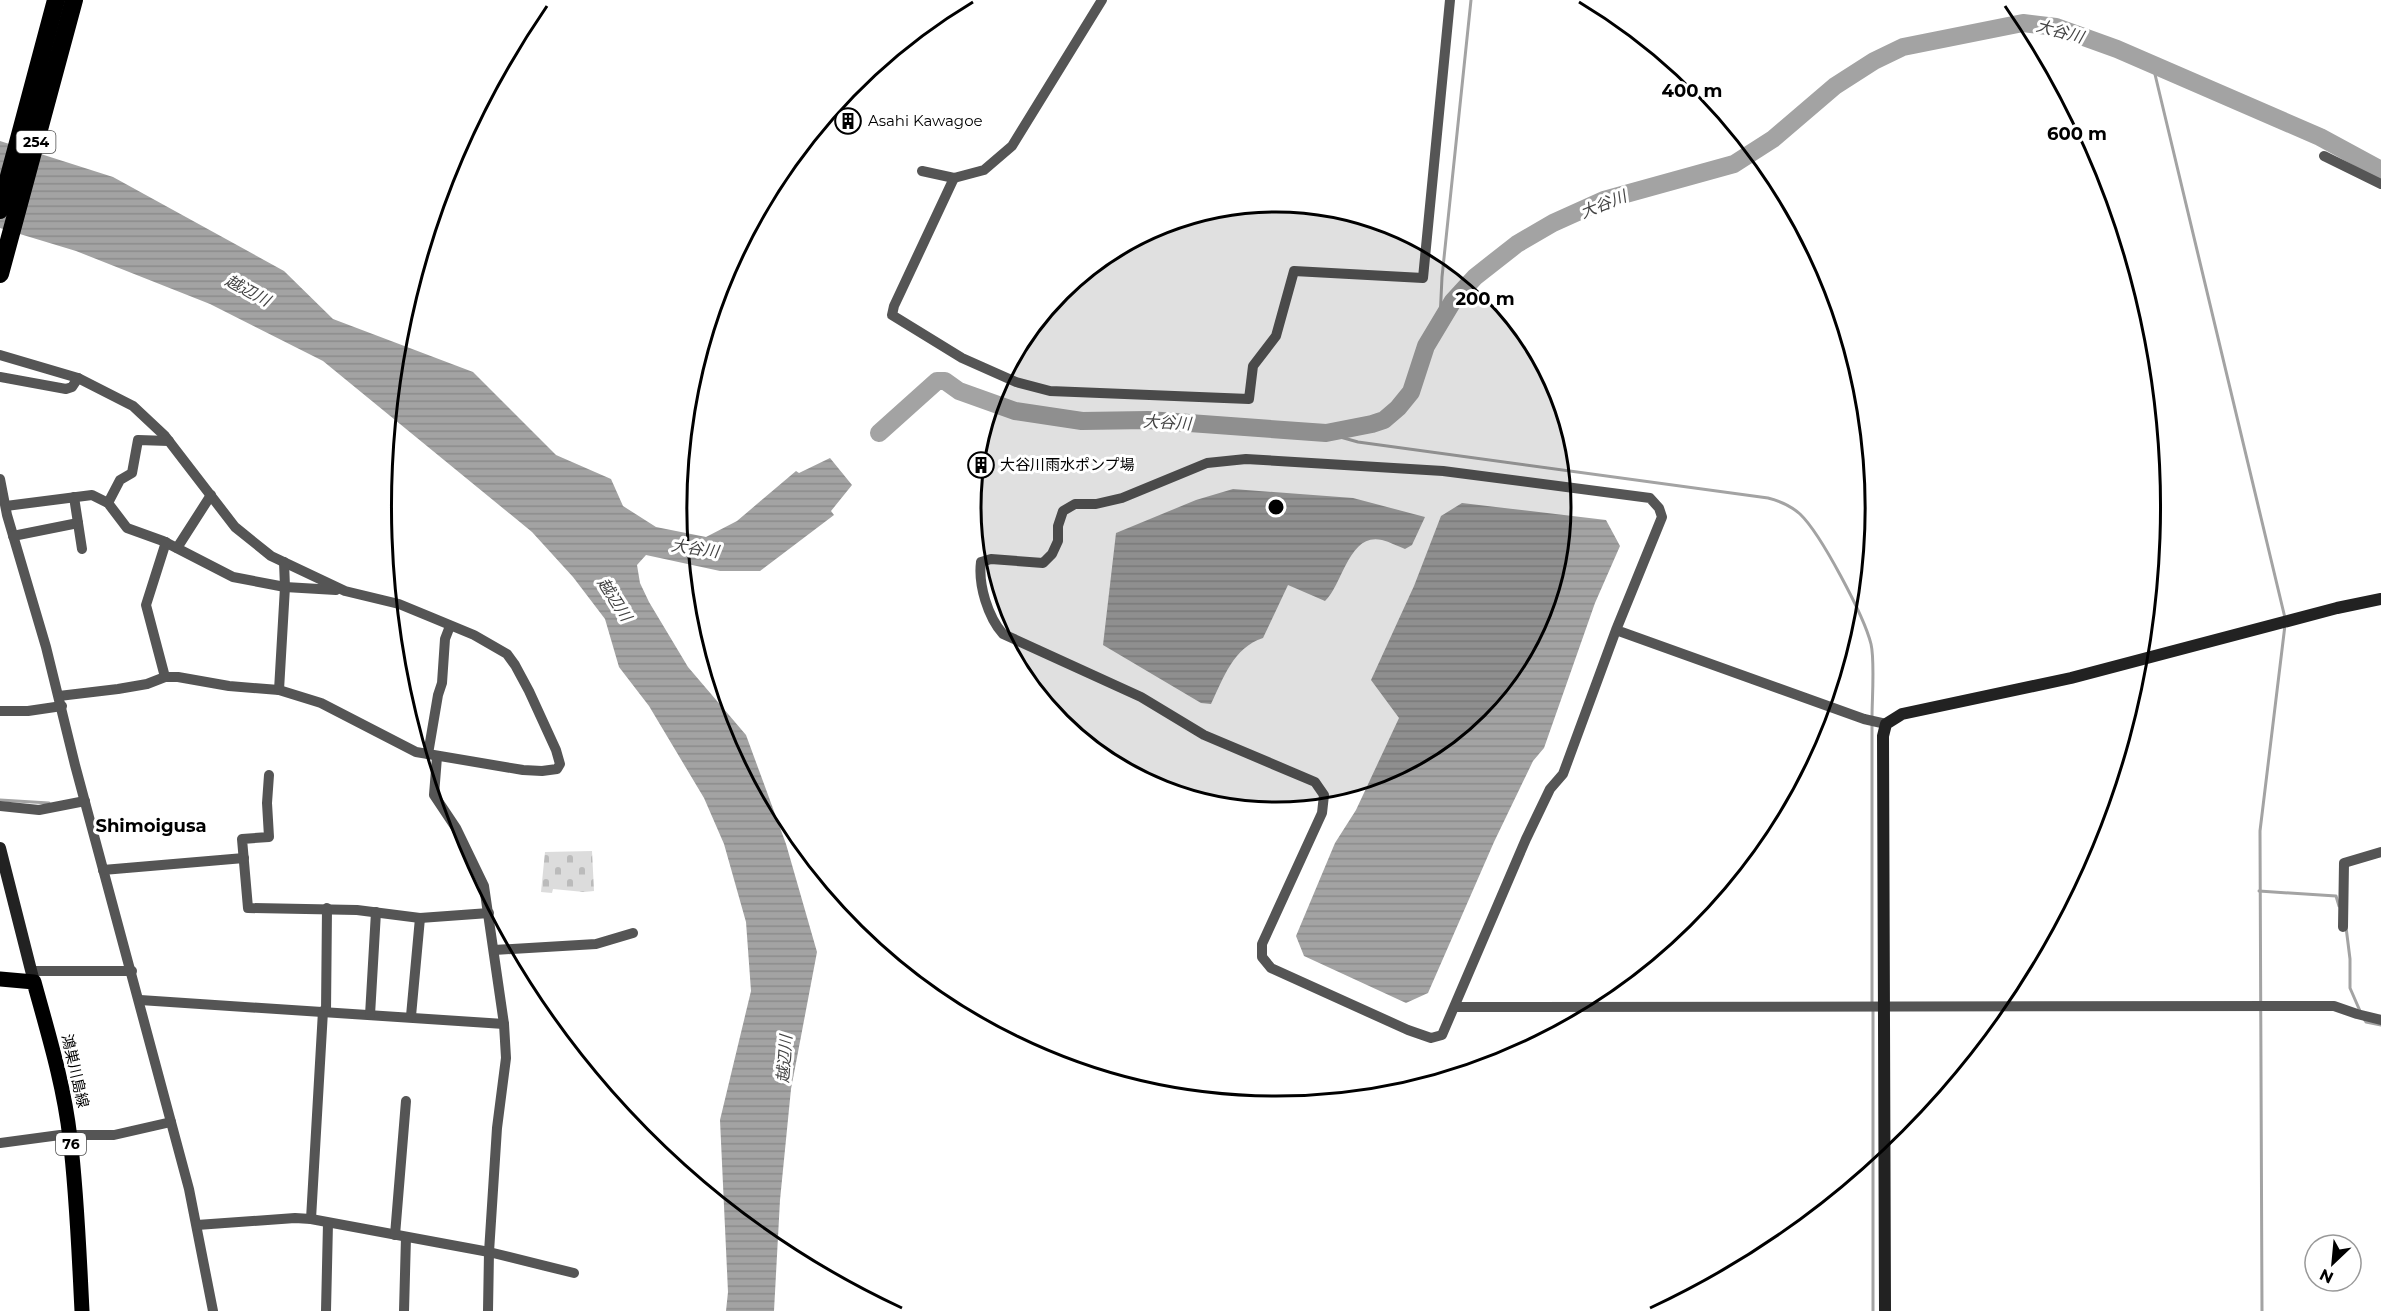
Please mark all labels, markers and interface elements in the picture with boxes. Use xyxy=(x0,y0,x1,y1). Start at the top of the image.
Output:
water label: 大谷川 xyxy=(2034,16,2087,47)
text: 400 m xyxy=(1662,80,1722,102)
building icon: Asahi Kawagoe xyxy=(833,106,863,136)
place label: Asahi Kawagoe xyxy=(868,111,983,130)
text: 600 m xyxy=(2047,123,2107,145)
road number: 254 xyxy=(16,131,56,153)
water label: 大谷川 xyxy=(1577,186,1631,222)
water label: 越辺川 xyxy=(222,271,275,311)
text: 200 m xyxy=(1455,288,1515,310)
water label: 大谷川 xyxy=(1143,412,1193,433)
building icon: 大谷川雨水ポンプ場 xyxy=(966,450,996,480)
place label: 大谷川雨水ポンプ場 xyxy=(1000,455,1135,474)
centre of rings xyxy=(1266,497,1286,517)
water label: 大谷川 xyxy=(670,536,722,562)
water label: 越辺川 xyxy=(594,574,637,626)
district label: Shimoigusa xyxy=(95,815,207,837)
street label: 鴻巣川島線 xyxy=(58,1032,93,1110)
water label: 越辺川 xyxy=(773,1032,796,1084)
road number: 76 xyxy=(56,1133,86,1155)
north arrow xyxy=(2303,1233,2363,1293)
text: N xyxy=(2317,1265,2337,1287)

